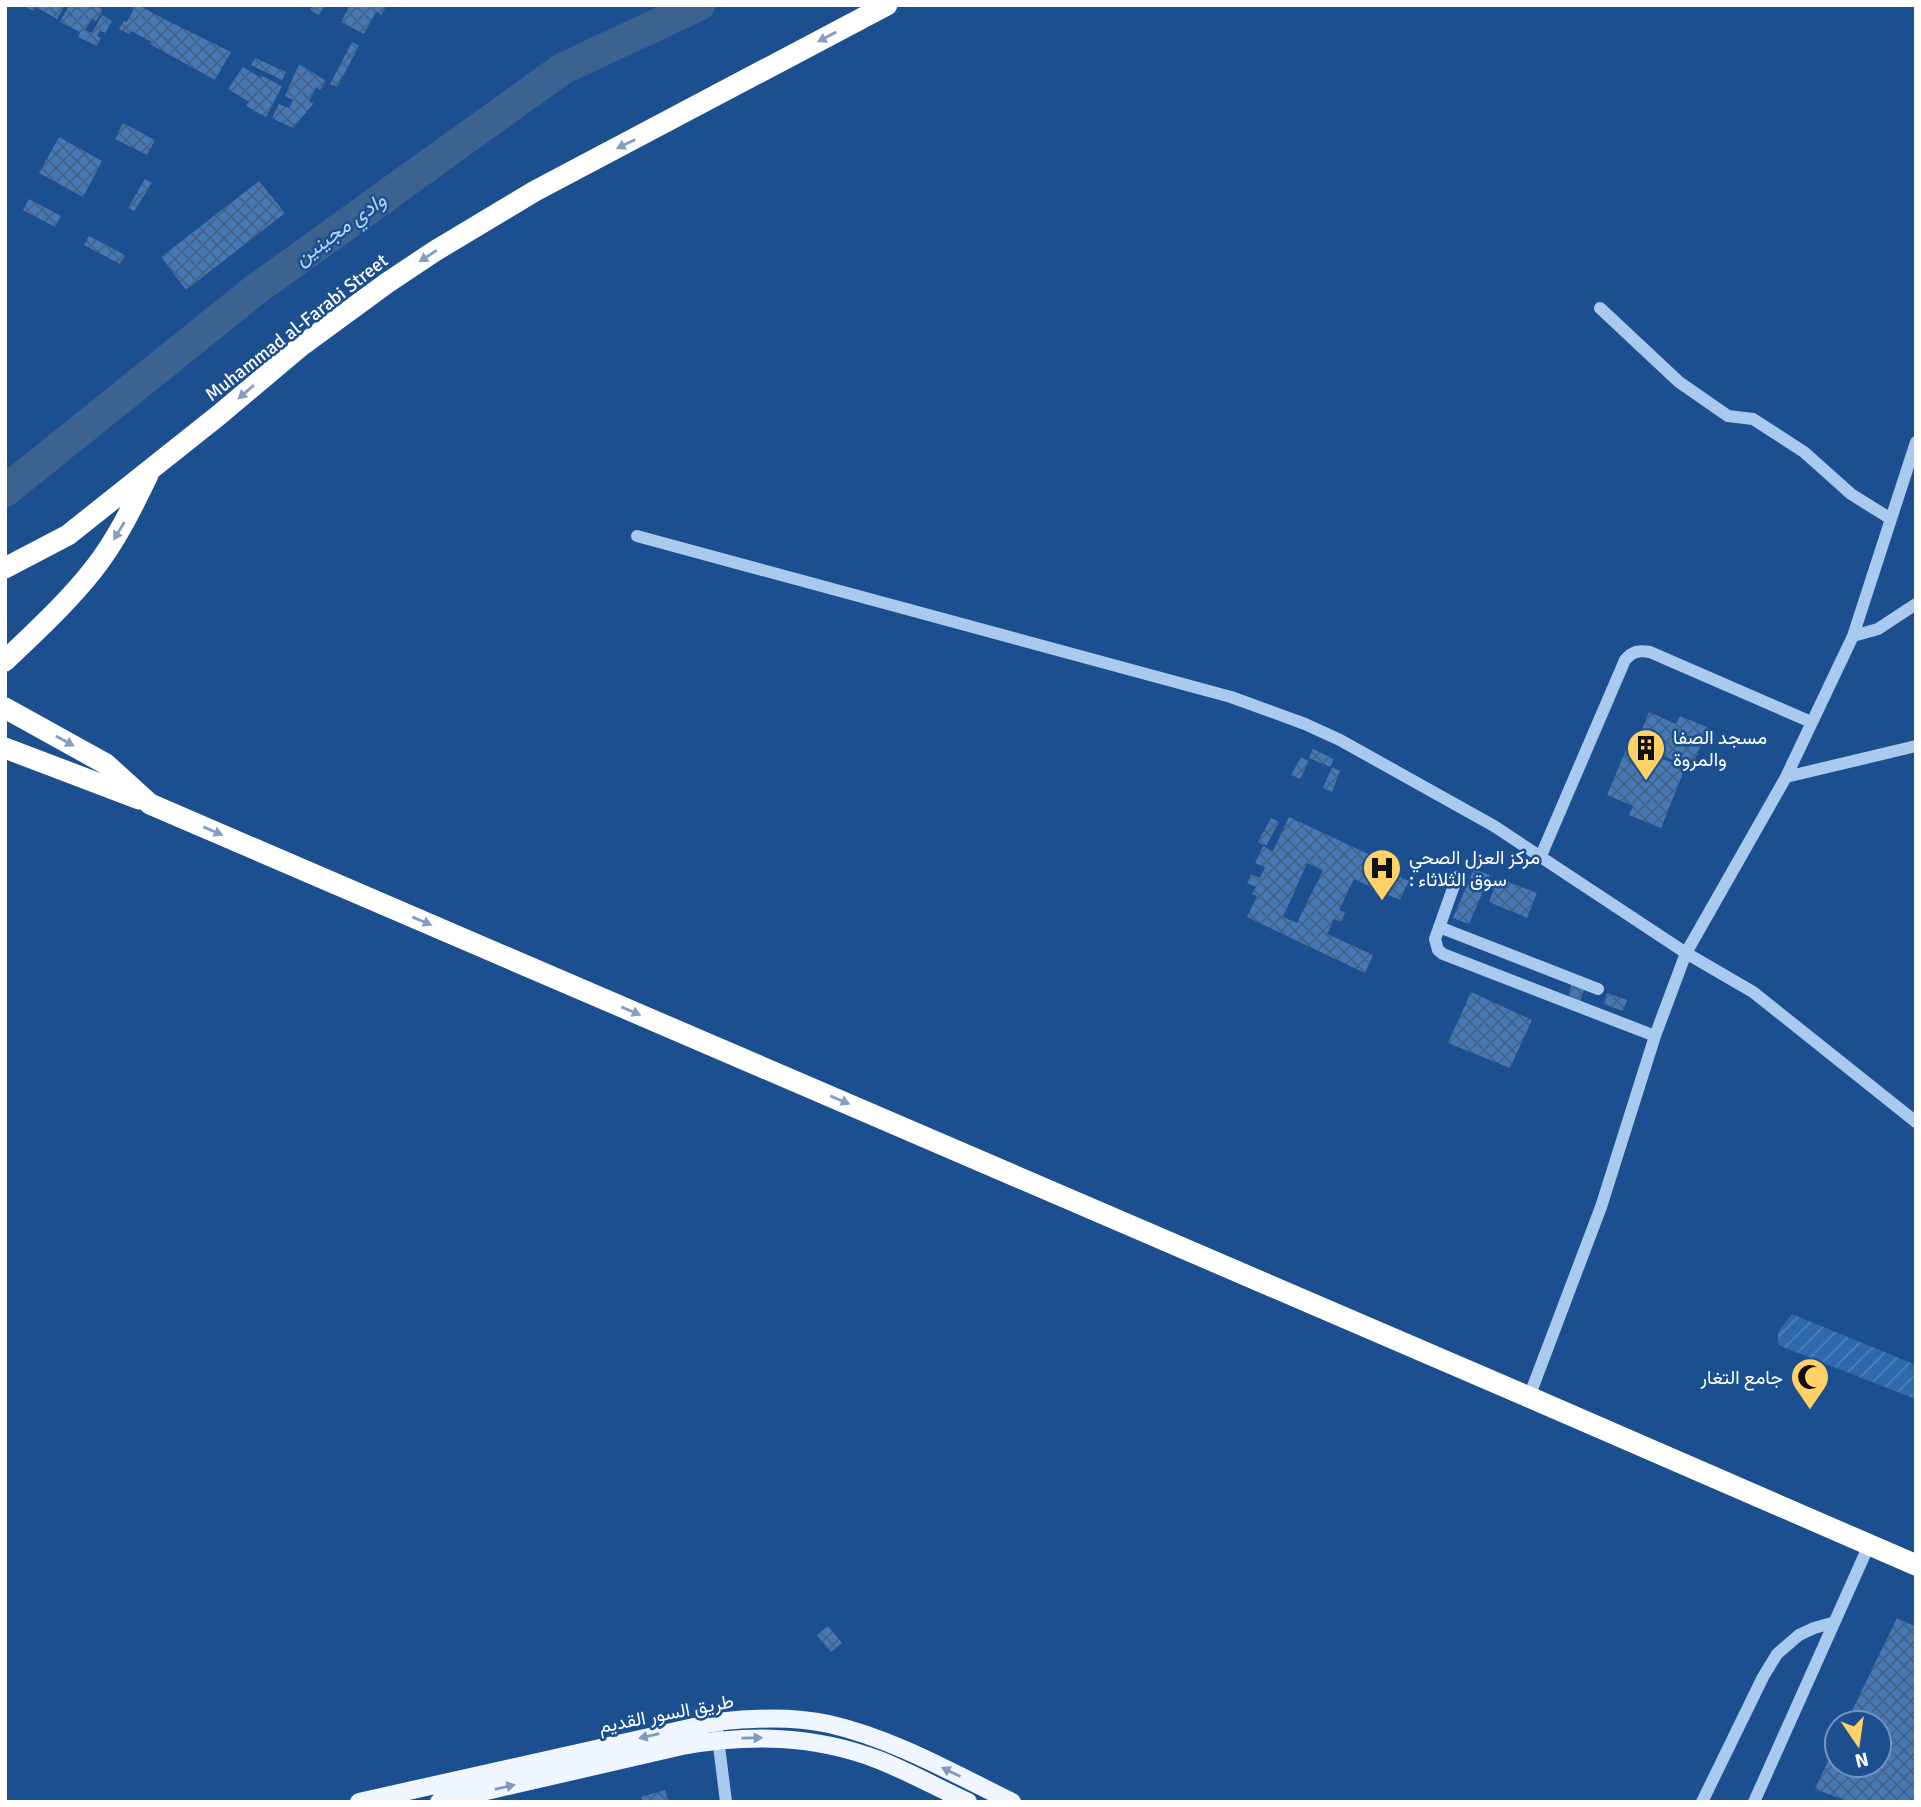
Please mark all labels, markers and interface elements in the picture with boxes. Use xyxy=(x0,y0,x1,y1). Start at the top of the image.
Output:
one-way arrow xyxy=(817,32,837,43)
one-way arrow xyxy=(616,138,636,149)
water label: وادي مجينين xyxy=(289,187,394,274)
street label: Muhammad al-Farabi Street xyxy=(200,249,393,407)
one-way arrow xyxy=(418,249,438,262)
one-way arrow xyxy=(237,384,255,400)
one-way arrow xyxy=(113,521,125,540)
place label: مسجد الصفا والمروة xyxy=(1673,726,1767,772)
building icon: مسجد الصفا والمروة xyxy=(1625,727,1667,782)
one-way arrow xyxy=(55,735,75,747)
one-way arrow xyxy=(203,825,223,837)
place label: مركز العزل الصحي : سوق الثلاثاء xyxy=(1409,846,1540,892)
hospital icon: مركز العزل الصحي : سوق الثلاثاء xyxy=(1361,847,1403,902)
one-way arrow xyxy=(412,915,432,927)
one-way arrow xyxy=(621,1005,642,1016)
one-way arrow xyxy=(830,1095,851,1106)
mosque icon: جامع التغار xyxy=(1789,1356,1831,1411)
place label: جامع التغار xyxy=(1700,1366,1783,1391)
street label: طريق السور القديم xyxy=(597,1689,736,1739)
north arrow xyxy=(1823,1709,1893,1779)
one-way arrow xyxy=(638,1731,660,1742)
one-way arrow xyxy=(741,1732,763,1743)
text: N xyxy=(1852,1746,1871,1773)
one-way arrow xyxy=(941,1767,961,1778)
one-way arrow xyxy=(495,1781,517,1792)

